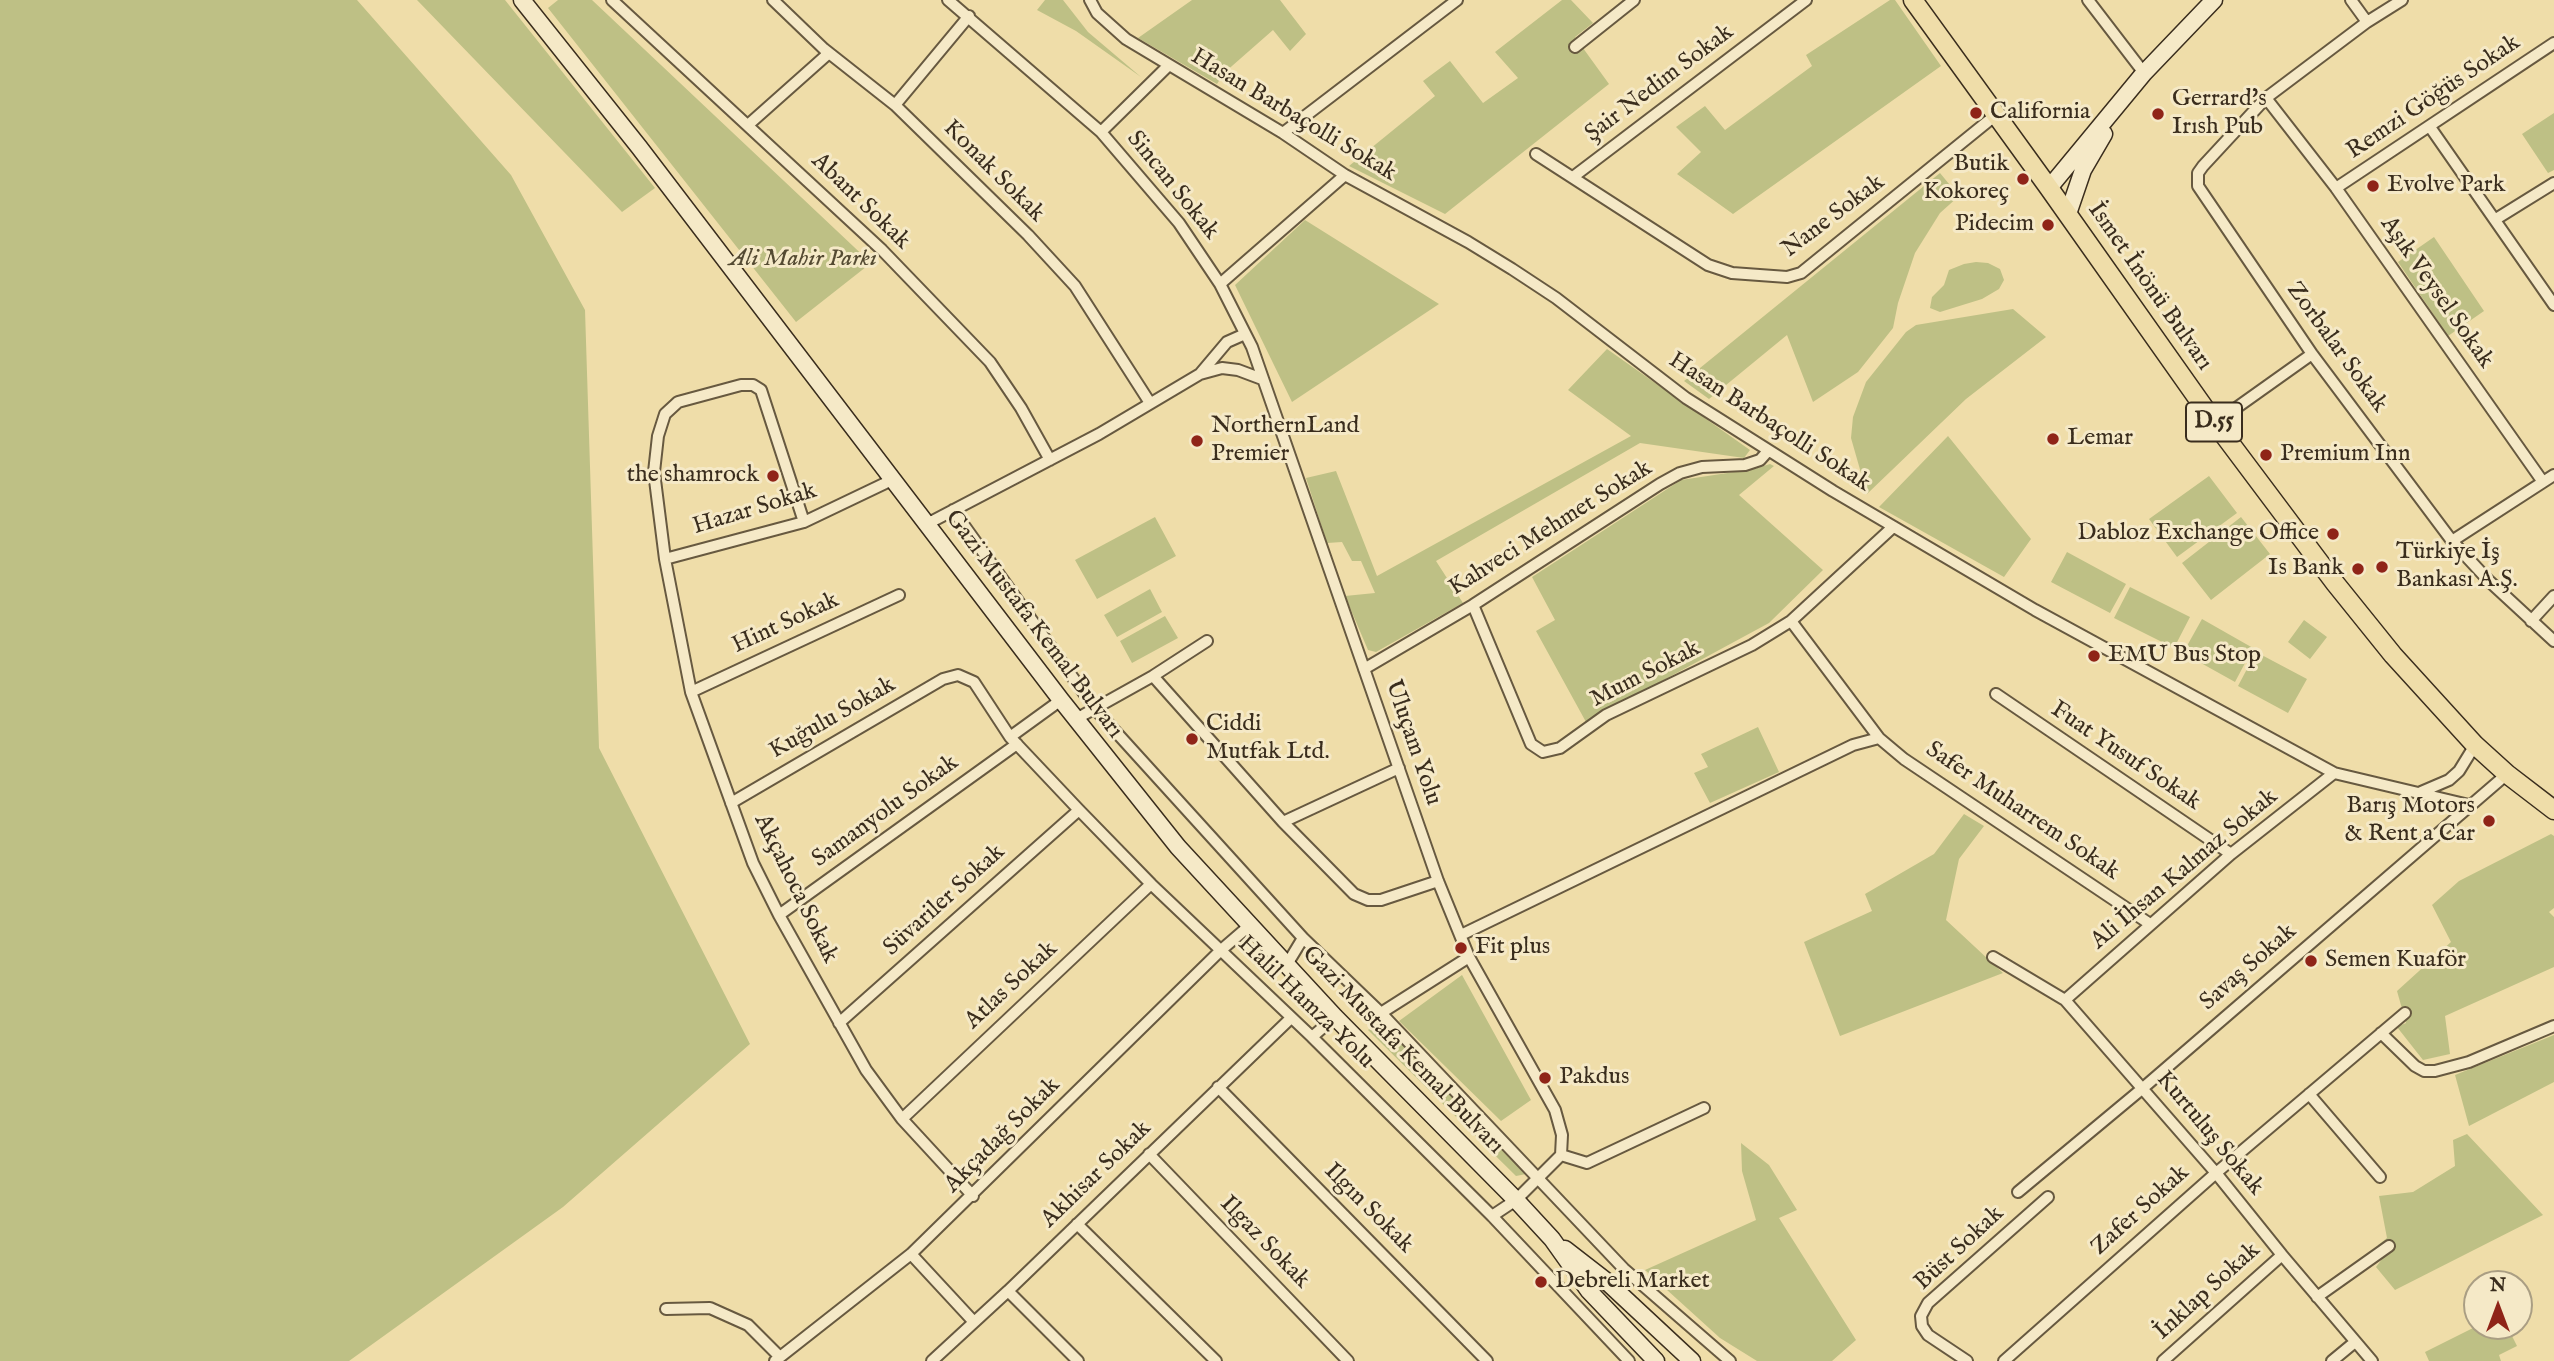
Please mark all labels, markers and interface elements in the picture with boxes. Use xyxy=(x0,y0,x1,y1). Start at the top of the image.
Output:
street label: Şair Nedim Sokak xyxy=(1580,19,1740,149)
street label: Remzi Göğüs Sokak xyxy=(2342,29,2526,167)
street label: Hasan Barbaçolli Sokak xyxy=(1185,43,1401,189)
place label: Gerrard's Irısh Pub xyxy=(2172,86,2267,142)
place label: California xyxy=(1990,99,2090,127)
marker: California xyxy=(1968,105,1984,121)
marker: Gerrard's Irısh Pub xyxy=(2150,106,2166,122)
street label: Konak Sokak xyxy=(936,115,1050,229)
street label: Sincan Sokak xyxy=(1119,126,1225,246)
street label: Abant Sokak xyxy=(804,148,916,256)
place label: Butik Kokoreç xyxy=(1923,151,2009,207)
street label: Nane Sokak xyxy=(1777,169,1891,265)
marker: Butik Kokoreç xyxy=(2015,171,2031,187)
place label: Evolve Park xyxy=(2387,172,2505,200)
marker: Evolve Park xyxy=(2365,178,2381,194)
street label: İsmet İnönü Bulvarı xyxy=(2080,197,2218,377)
place label: Pidecim xyxy=(1955,211,2034,239)
street label: Aşık Veysel Sokak xyxy=(2373,211,2499,375)
marker: Pidecim xyxy=(2040,217,2056,233)
park label: Ali Mahir Parkı xyxy=(729,246,877,274)
street label: Zorbalar Sokak xyxy=(2279,277,2393,419)
street label: Hasan Barbaçolli Sokak xyxy=(1663,347,1875,499)
road number: D.55 xyxy=(2186,402,2242,442)
place label: NorthernLand Premier xyxy=(1211,413,1359,469)
place label: Lemar xyxy=(2067,425,2133,453)
marker: Lemar xyxy=(2045,431,2061,447)
marker: NorthernLand Premier xyxy=(1189,433,1205,449)
place label: Premium Inn xyxy=(2280,441,2411,469)
marker: Premium Inn xyxy=(2258,447,2274,463)
street label: Kahveci Mehmet Sokak xyxy=(1444,455,1658,603)
place label: the shamrock xyxy=(627,462,759,490)
marker: the shamrock xyxy=(765,468,781,484)
street label: Hazar Sokak xyxy=(690,478,820,542)
street label: Gazi Mustafa Kemal Bulvarı xyxy=(938,505,1128,745)
place label: Dabloz Exchange Office xyxy=(2077,520,2319,548)
marker: Dabloz Exchange Office xyxy=(2325,526,2341,542)
place label: Türkiye İş Bankası A.Ş. xyxy=(2396,539,2518,595)
place label: Is Bank xyxy=(2268,555,2344,583)
marker: Türkiye İş Bankası A.Ş. xyxy=(2374,559,2390,575)
marker: Is Bank xyxy=(2350,561,2366,577)
street label: Hint Sokak xyxy=(728,587,844,661)
street label: Mum Sokak xyxy=(1586,635,1706,715)
place label: EMU Bus Stop xyxy=(2108,642,2261,670)
marker: EMU Bus Stop xyxy=(2086,648,2102,664)
street label: Kuğulu Sokak xyxy=(765,671,901,767)
street label: Uluçam Yolu xyxy=(1377,677,1447,809)
street label: Fuat Yusuf Sokak xyxy=(2044,696,2206,818)
place label: Ciddi Mutfak Ltd. xyxy=(1206,711,1330,767)
marker: Ciddi Mutfak Ltd. xyxy=(1184,731,1200,747)
street label: Safer Muharrem Sokak xyxy=(1919,736,2125,888)
street label: Samanyolu Sokak xyxy=(807,749,965,875)
street label: Ali İhsan Kalmaz Sokak xyxy=(2086,783,2284,957)
place label: Barış Motors & Rent a Car xyxy=(2344,793,2475,849)
street label: Akçahoca Sokak xyxy=(746,810,844,968)
marker: Barış Motors & Rent a Car xyxy=(2481,813,2497,829)
street label: Süvariler Sokak xyxy=(878,839,1012,963)
street label: Savaş Sokak xyxy=(2195,918,2303,1018)
street label: Halil Hamza Yolu xyxy=(1231,931,1379,1075)
place label: Fit plus xyxy=(1475,934,1550,962)
street label: Atlas Sokak xyxy=(960,936,1064,1036)
marker: Fit plus xyxy=(1453,940,1469,956)
street label: Gazi Mustafa Kemal Bulvarı xyxy=(1295,941,1509,1161)
place label: Semen Kuaför xyxy=(2325,947,2466,975)
marker: Semen Kuaför xyxy=(2303,953,2319,969)
place label: Pakdus xyxy=(1559,1064,1630,1092)
street label: Kurtuluş Sokak xyxy=(2149,1066,2269,1202)
marker: Pakdus xyxy=(1537,1070,1553,1086)
street label: Akçadağ Sokak xyxy=(939,1072,1067,1200)
street label: Akhisar Sokak xyxy=(1036,1115,1158,1235)
street label: Ilgın Sokak xyxy=(1317,1158,1419,1260)
street label: Zafer Sokak xyxy=(2086,1159,2196,1263)
street label: Ilgaz Sokak xyxy=(1213,1191,1315,1295)
street label: Büst Sokak xyxy=(1909,1200,2011,1298)
street label: İnklap Sokak xyxy=(2149,1237,2267,1347)
place label: Debreli Market xyxy=(1555,1268,1710,1296)
north arrow xyxy=(2463,1270,2533,1340)
marker: Debreli Market xyxy=(1533,1274,1549,1290)
text: N xyxy=(2490,1274,2506,1298)

